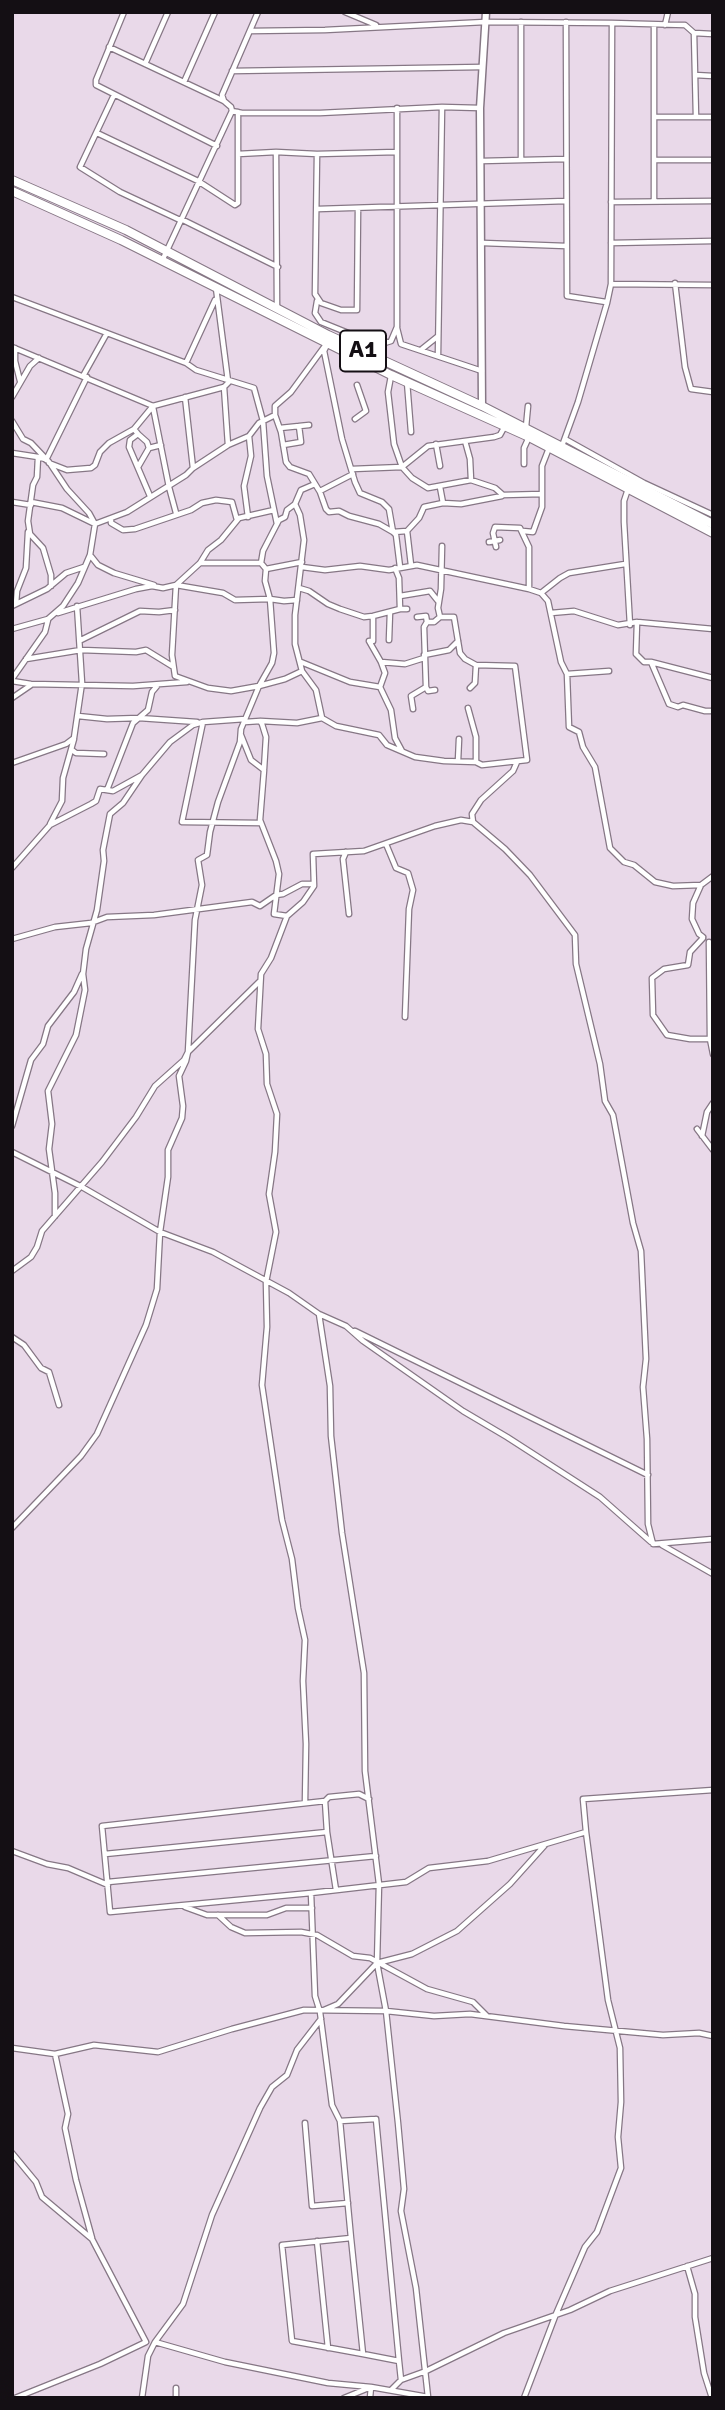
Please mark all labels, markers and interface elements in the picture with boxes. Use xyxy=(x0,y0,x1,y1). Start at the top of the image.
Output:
road number: A1 xyxy=(340,330,386,372)

